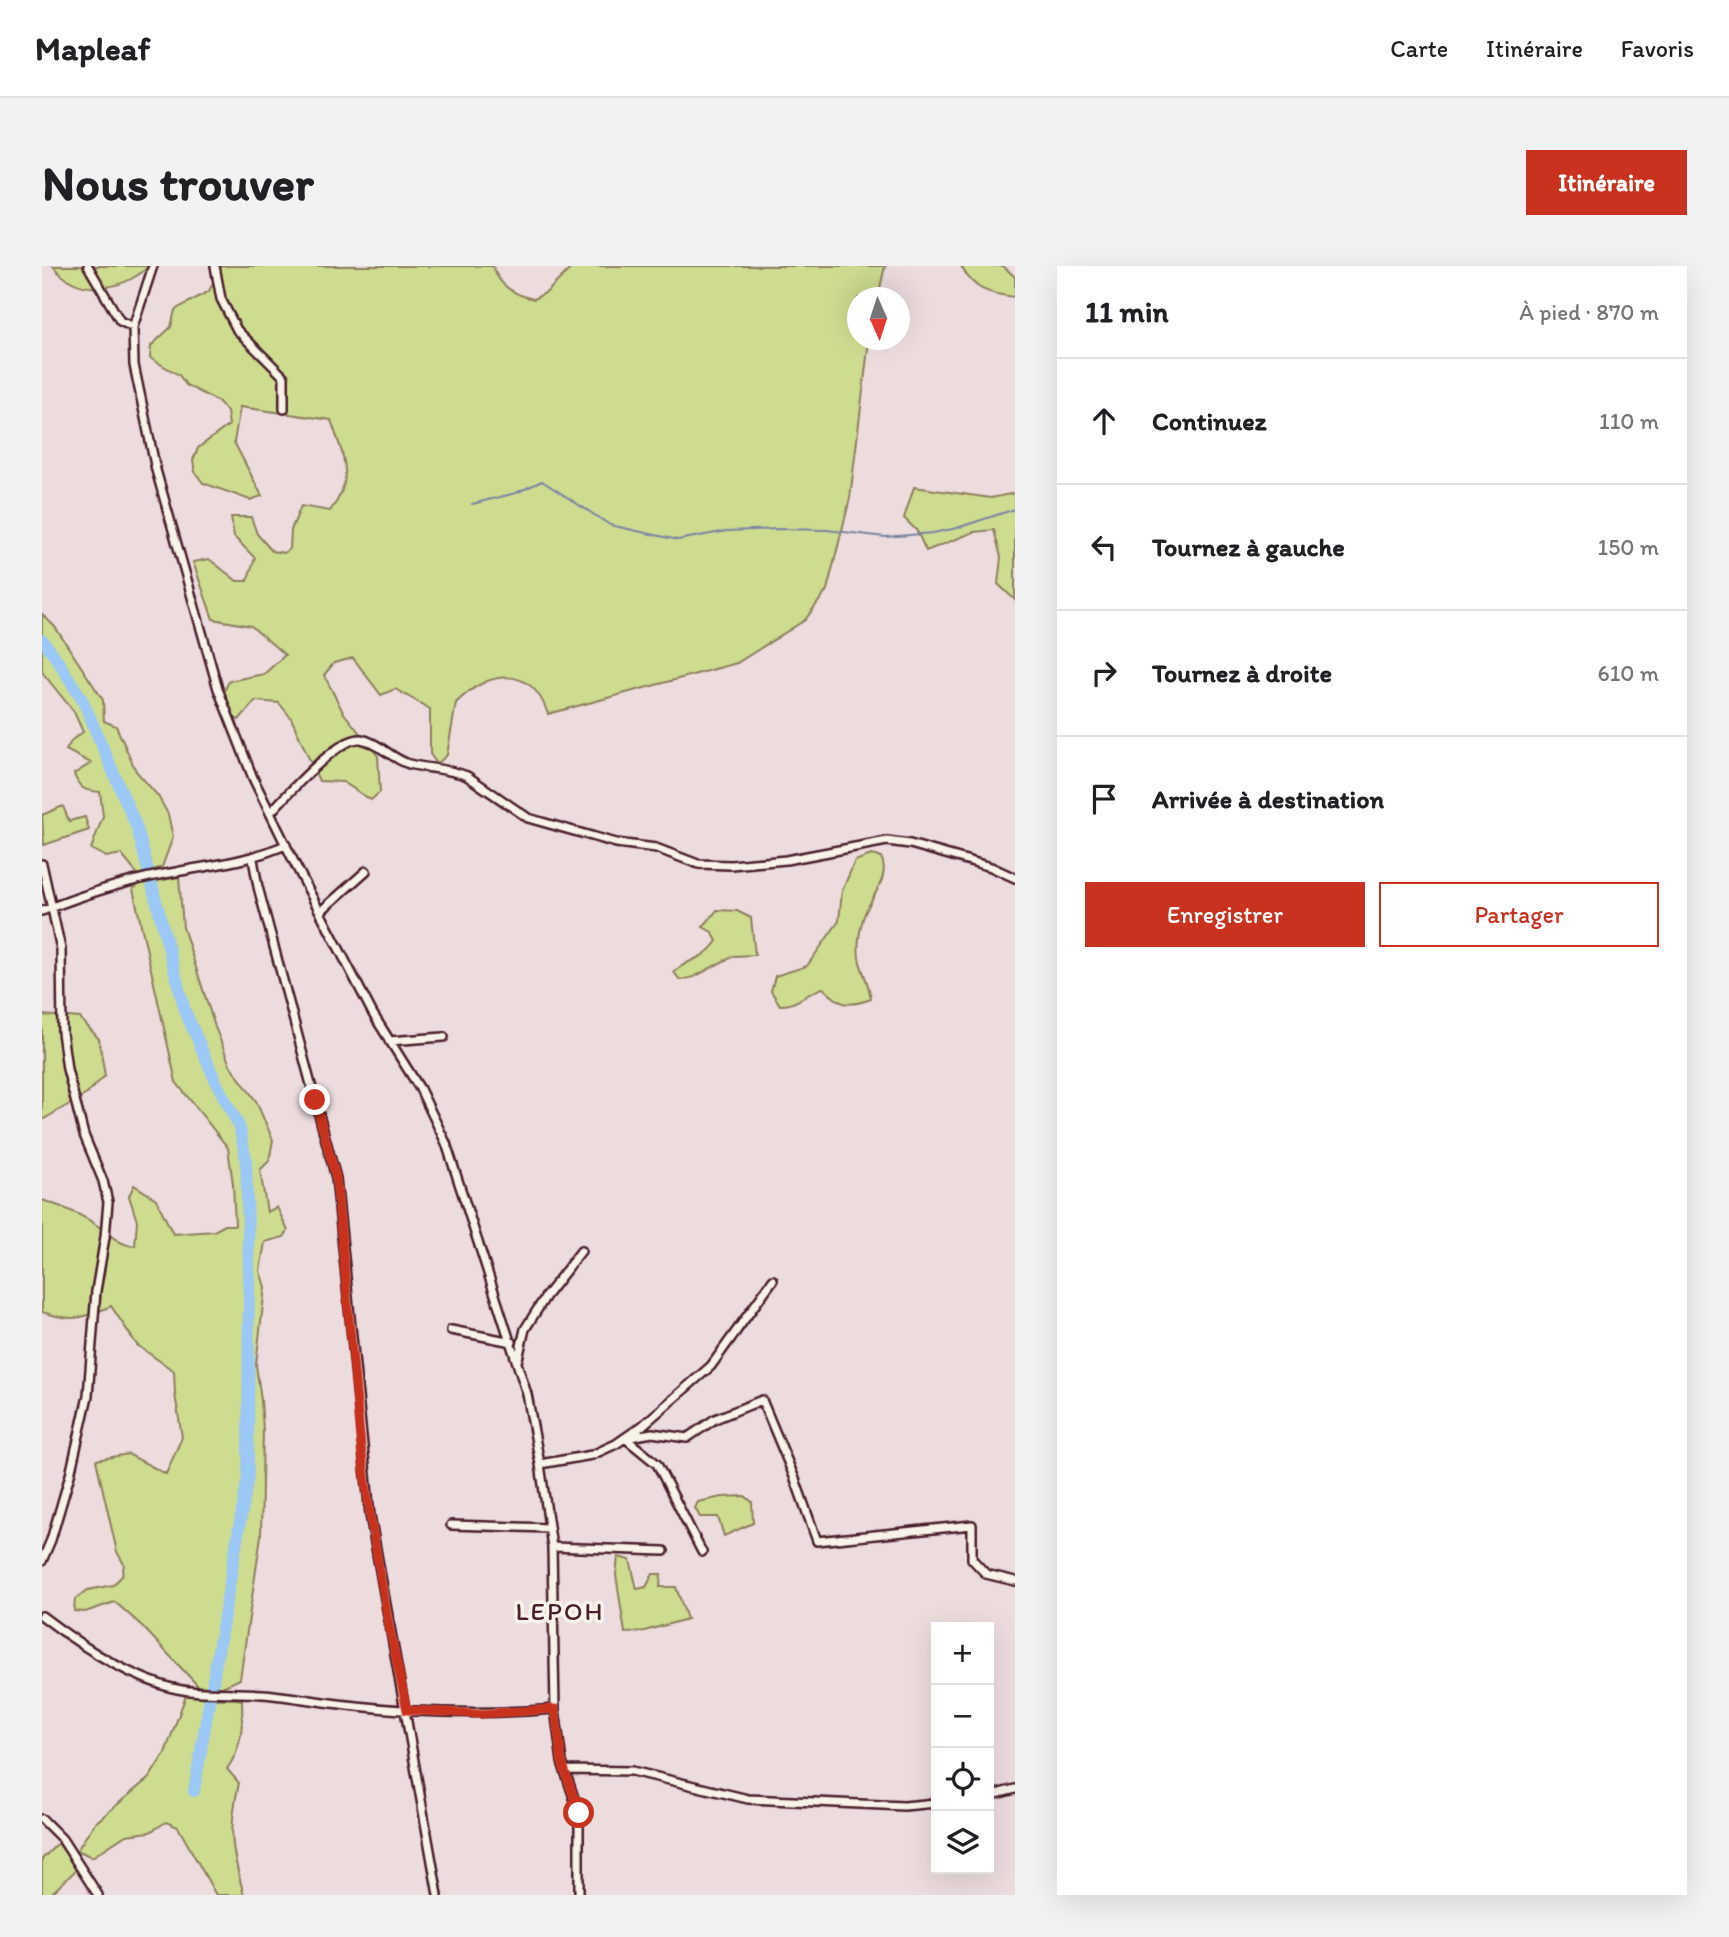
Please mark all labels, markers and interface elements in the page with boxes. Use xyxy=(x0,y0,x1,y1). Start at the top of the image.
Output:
text: Mapleaf xyxy=(35,29,150,68)
text: Carte xyxy=(1390,34,1448,63)
text: Itinéraire xyxy=(1486,34,1583,63)
text: Favoris xyxy=(1621,34,1694,63)
button: Itinéraire xyxy=(1526,150,1687,215)
text: Nous trouver xyxy=(42,153,314,212)
north arrow xyxy=(847,287,910,350)
text: 11 min xyxy=(1085,293,1169,330)
text: À pied · 870 m xyxy=(1519,298,1659,326)
icon: ahead xyxy=(1085,402,1123,440)
text: Continuez xyxy=(1152,405,1267,437)
text: 110 m xyxy=(1599,407,1659,435)
icon: left xyxy=(1085,528,1123,566)
text: Tournez à gauche xyxy=(1152,531,1345,563)
text: 150 m xyxy=(1598,533,1659,561)
icon: right xyxy=(1085,654,1123,692)
text: Tournez à droite xyxy=(1152,657,1332,689)
text: 610 m xyxy=(1597,659,1659,687)
icon: arrive xyxy=(1085,780,1123,818)
text: Arrivée à destination xyxy=(1152,783,1384,815)
button: Enregistrer xyxy=(1085,882,1365,947)
button: Partager xyxy=(1379,882,1659,947)
route end xyxy=(299,1084,330,1115)
district label: LEPOH xyxy=(515,1595,605,1627)
map controls xyxy=(931,1622,994,1874)
button: + xyxy=(931,1622,994,1685)
button: − xyxy=(931,1685,994,1748)
button: locate xyxy=(931,1748,994,1811)
route start xyxy=(563,1797,594,1828)
button: layers xyxy=(931,1811,994,1874)

